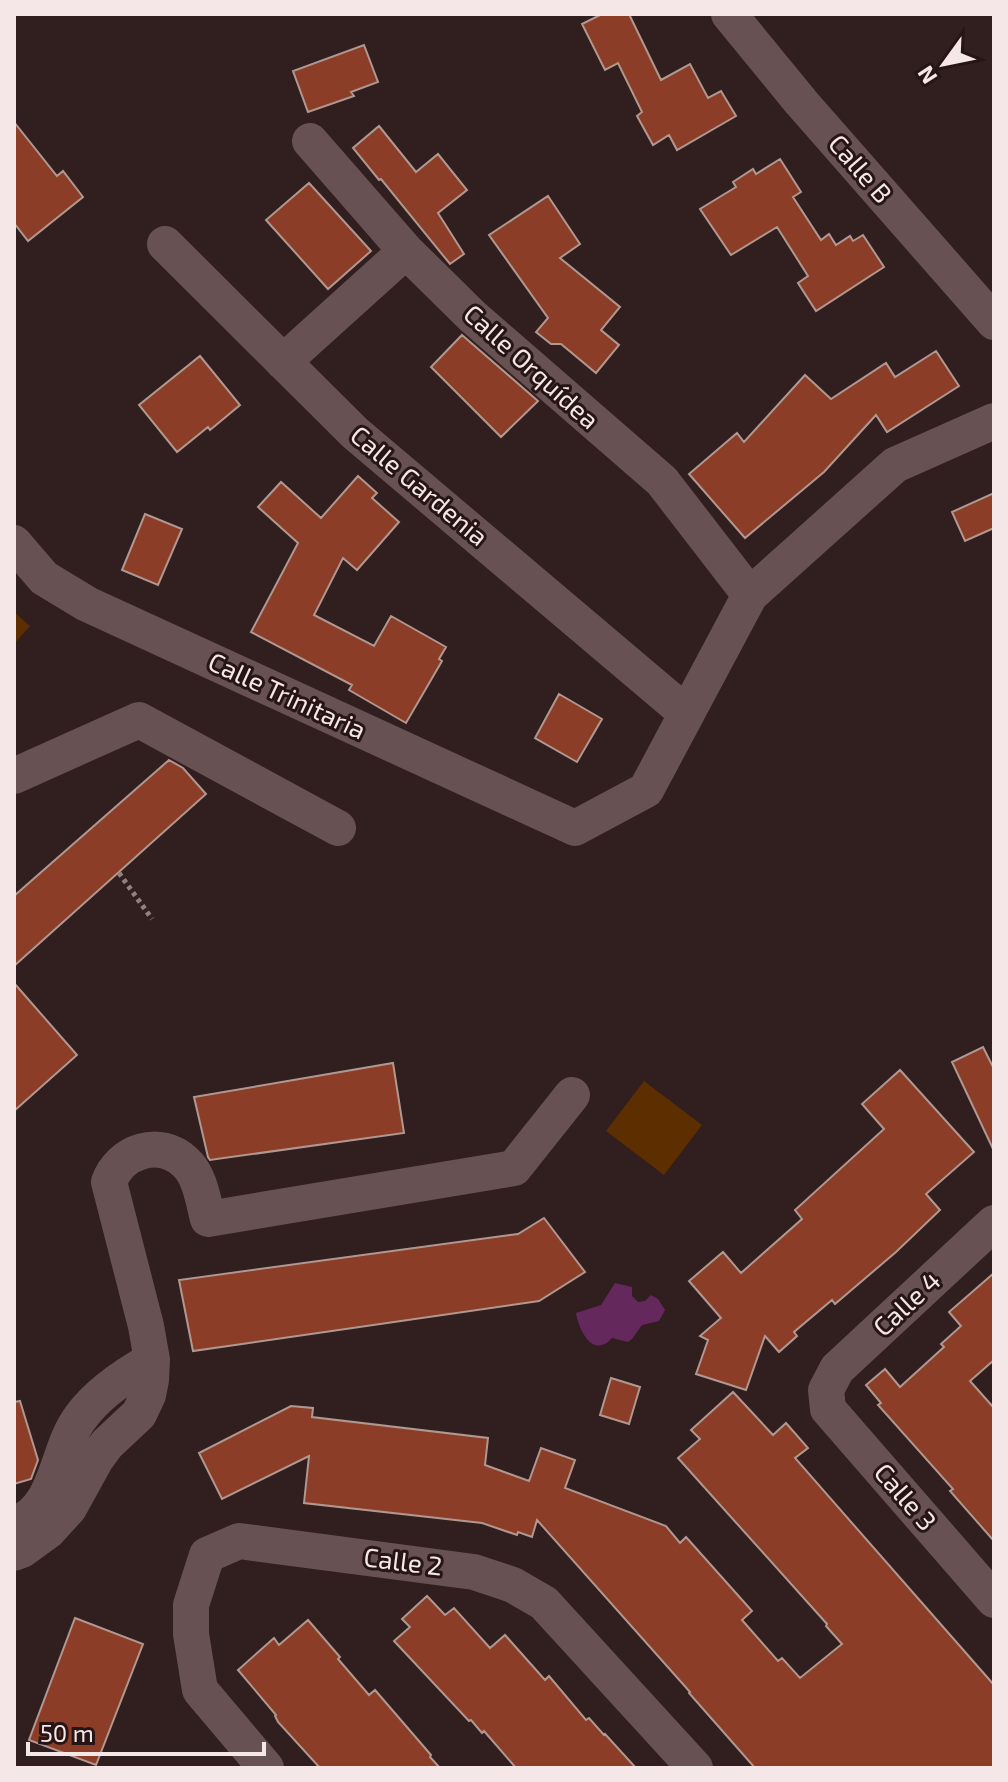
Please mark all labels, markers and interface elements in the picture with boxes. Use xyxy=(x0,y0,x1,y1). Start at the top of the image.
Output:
north arrow xyxy=(904,24,984,104)
text: N xyxy=(911,62,942,89)
street label: Calle B xyxy=(823,127,899,209)
street label: Calle Orquídea xyxy=(458,297,606,435)
street label: Calle Gardenia xyxy=(345,418,495,551)
street label: Calle Trinitaria xyxy=(204,645,371,745)
street label: Calle 4 xyxy=(866,1264,946,1342)
street label: Calle 3 xyxy=(869,1456,944,1536)
street label: Calle 2 xyxy=(362,1540,444,1581)
scale bar xyxy=(28,1706,264,1756)
text: 50 m xyxy=(40,1718,94,1747)

